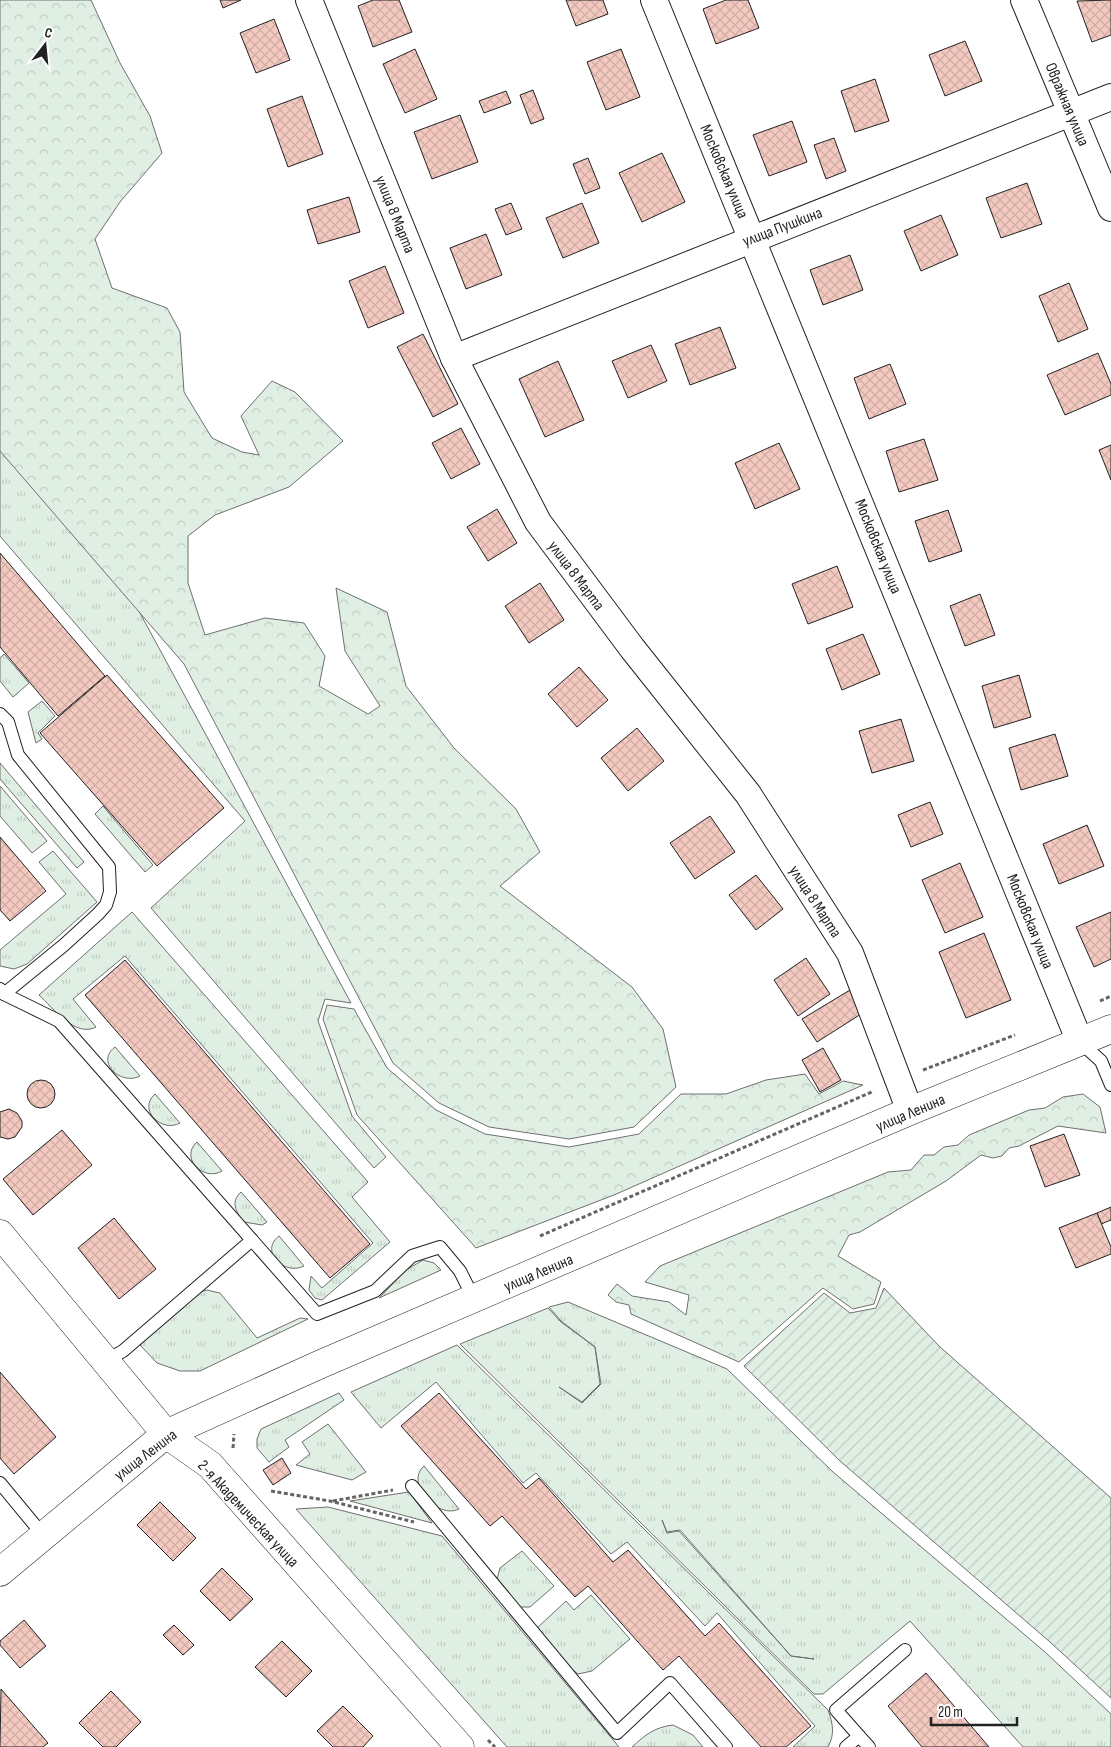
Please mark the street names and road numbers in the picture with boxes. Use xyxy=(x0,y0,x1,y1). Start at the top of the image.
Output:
street label: Овражная улица xyxy=(1041,60,1093,149)
street label: Московская улица xyxy=(695,122,752,221)
street label: улица 8 Марта xyxy=(370,173,419,256)
street label: улица Пушкина xyxy=(740,204,825,251)
street label: Московская улица xyxy=(850,497,905,597)
street label: улица 8 Марта xyxy=(544,537,608,614)
street label: улица 8 Марта xyxy=(784,862,845,941)
street label: Московская улица xyxy=(1002,872,1057,972)
street label: улица Ленина xyxy=(873,1090,948,1136)
street label: улица Ленина xyxy=(501,1250,576,1296)
street label: улица Ленина xyxy=(111,1426,181,1485)
street label: 2-я Академическая улица xyxy=(193,1457,302,1572)

